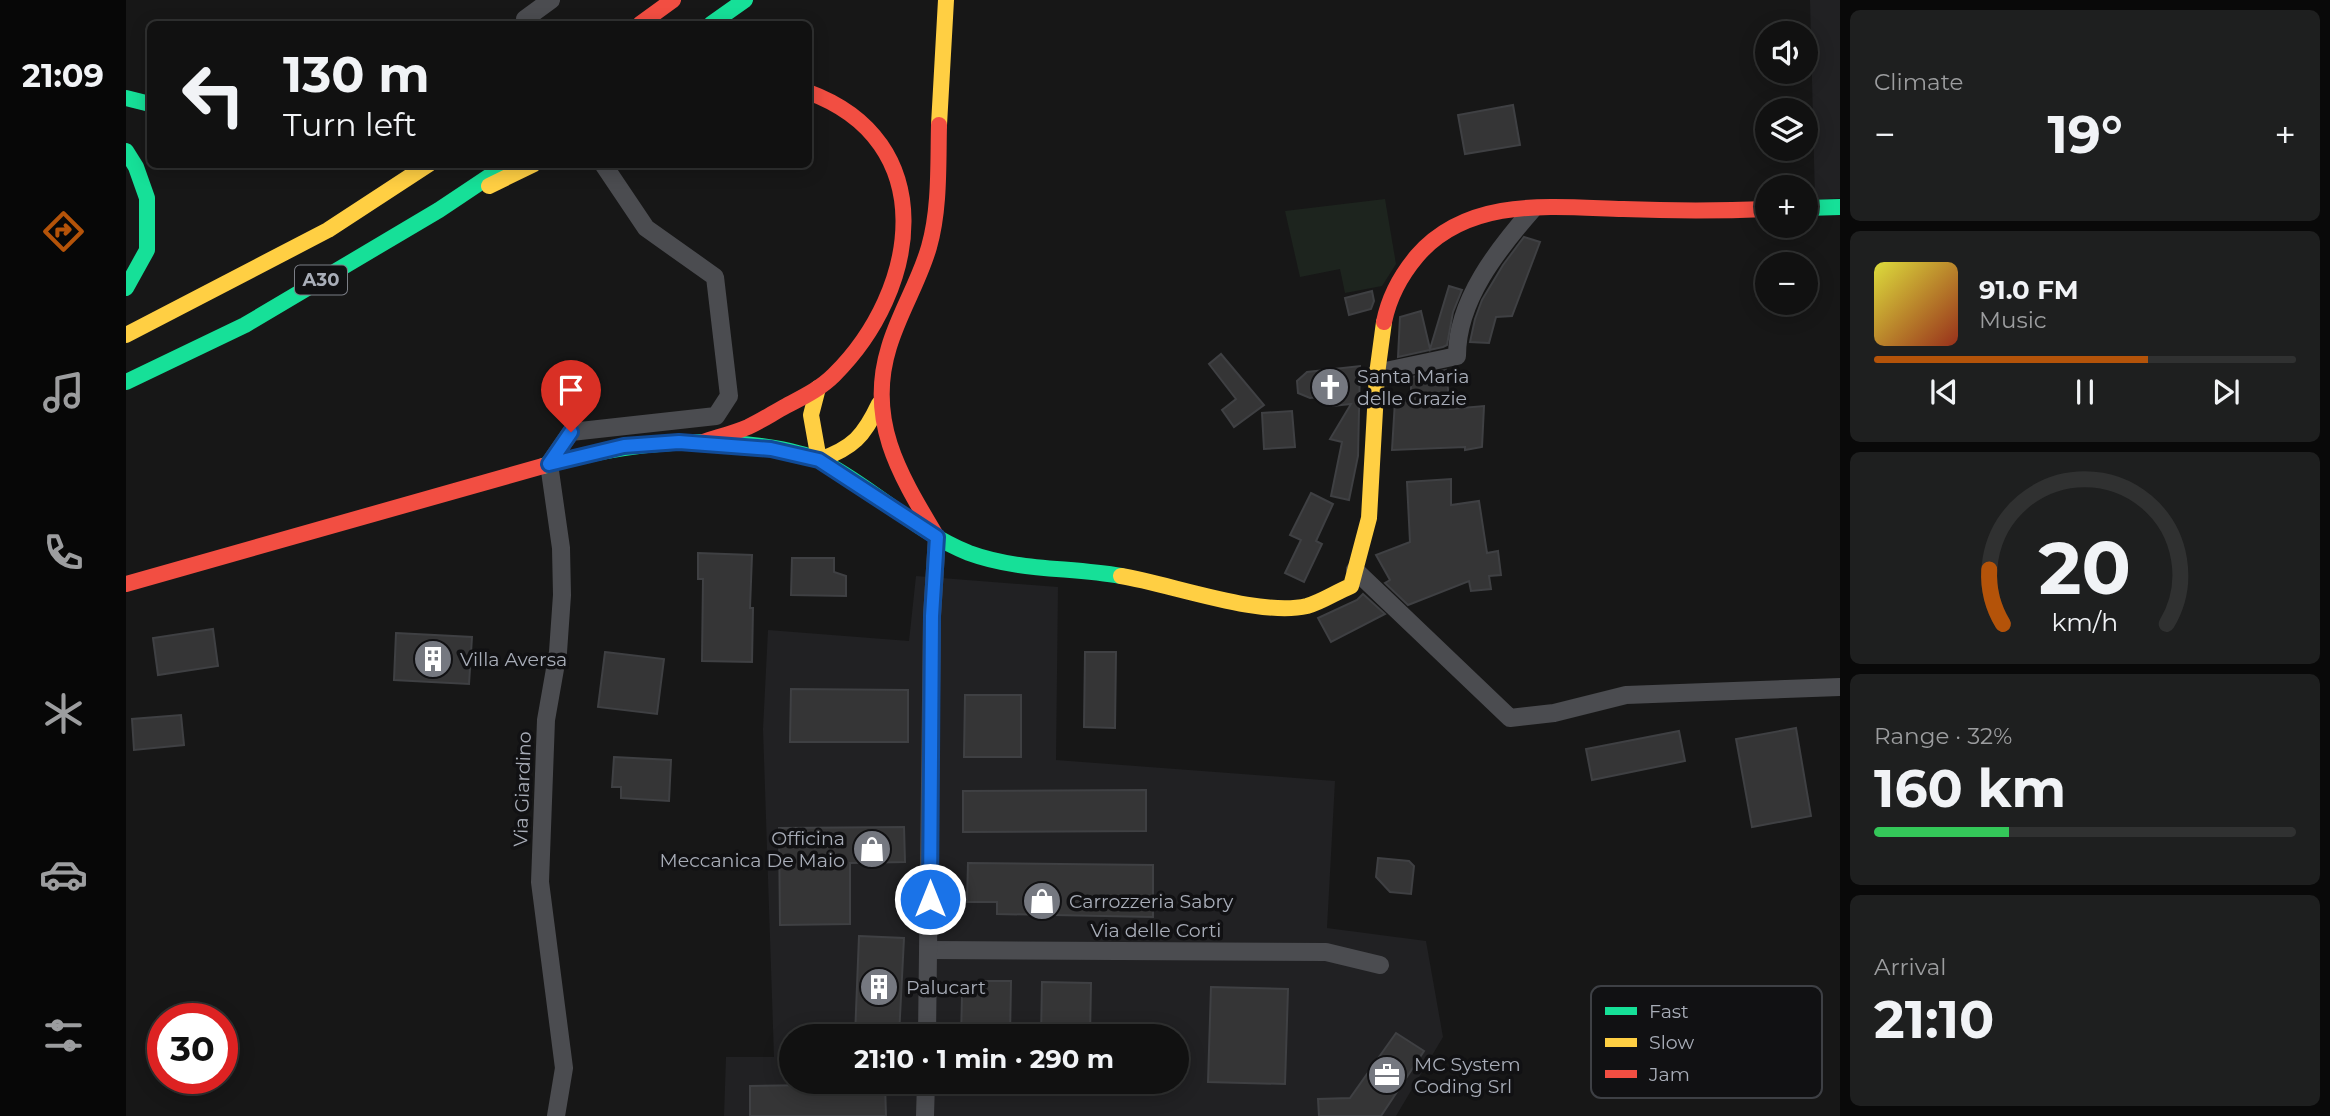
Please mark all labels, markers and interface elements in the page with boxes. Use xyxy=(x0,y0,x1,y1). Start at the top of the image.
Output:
map controls xyxy=(1755,21,1818,315)
button: sound xyxy=(1755,21,1818,84)
text: 130 m xyxy=(283,45,430,104)
icon: left xyxy=(168,49,259,140)
text: 21:09 xyxy=(22,56,104,95)
text: Climate xyxy=(1874,68,1963,96)
button: layers xyxy=(1755,98,1818,161)
text: 19° xyxy=(2047,103,2123,166)
text: Turn left xyxy=(283,105,417,144)
text: − xyxy=(1874,111,1896,158)
text: + xyxy=(2274,111,2296,158)
button: + xyxy=(1755,175,1818,238)
icon: directions xyxy=(39,207,88,256)
button: − xyxy=(1755,252,1818,315)
road number: A30 xyxy=(295,266,347,294)
text: 91.0 FM xyxy=(1979,274,2079,306)
text: Music xyxy=(1979,306,2047,334)
pin xyxy=(541,360,601,432)
place label: Santa Maria delle Grazie xyxy=(1357,365,1469,410)
church icon: Santa Maria delle Grazie xyxy=(1309,366,1351,408)
icon: music xyxy=(39,368,88,417)
icon: arrive xyxy=(552,371,590,409)
icon: previous xyxy=(1925,373,1963,411)
icon: pause xyxy=(2066,373,2104,411)
icon: next xyxy=(2207,373,2245,411)
text: 20 xyxy=(2039,524,2131,612)
icon: phone xyxy=(39,528,88,577)
text: km/h xyxy=(2052,607,2118,637)
building icon: Villa Aversa xyxy=(412,638,454,680)
place label: Villa Aversa xyxy=(460,648,567,671)
icon: climate xyxy=(39,689,88,738)
text: Range · 32% xyxy=(1874,722,2012,750)
street label: Via Giardino xyxy=(509,731,536,847)
text: 160 km xyxy=(1874,757,2066,820)
place label: Officina Meccanica De Maio xyxy=(660,827,845,872)
shop icon: Officina Meccanica De Maio xyxy=(851,828,893,870)
icon: car xyxy=(39,850,88,899)
position arrow xyxy=(893,862,967,936)
shop icon: Carrozzeria Sabry xyxy=(1021,880,1063,922)
place label: Carrozzeria Sabry xyxy=(1069,890,1234,913)
street label: Via delle Corti xyxy=(1091,919,1221,942)
text: Arrival xyxy=(1874,953,1947,981)
building icon: Palucart xyxy=(858,966,900,1008)
place label: Palucart xyxy=(906,976,986,999)
legend xyxy=(1591,986,1822,1098)
text: 21:10 xyxy=(1874,988,1994,1051)
text: Fast xyxy=(1649,1000,1689,1023)
speed limit sign: 30 xyxy=(147,1003,238,1094)
icon: filters xyxy=(39,1011,88,1060)
text: Slow xyxy=(1649,1031,1694,1054)
text: 21:10 · 1 min · 290 m xyxy=(854,1043,1114,1075)
place label: MC System Coding Srl xyxy=(1414,1053,1521,1098)
office icon: MC System Coding Srl xyxy=(1366,1054,1408,1096)
text: Jam xyxy=(1648,1063,1690,1086)

